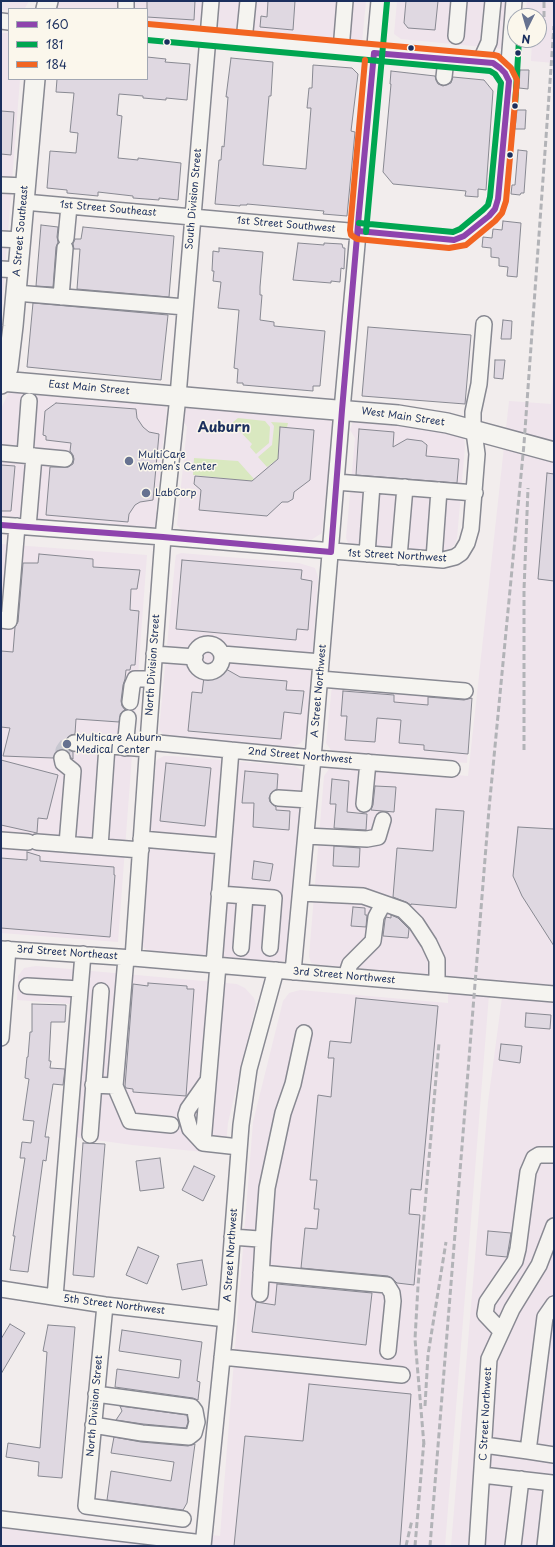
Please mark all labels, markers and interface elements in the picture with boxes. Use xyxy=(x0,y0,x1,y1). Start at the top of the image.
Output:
legend xyxy=(8,8,148,80)
north arrow xyxy=(507,8,547,48)
text: 160 xyxy=(46,15,69,33)
text: N xyxy=(521,31,531,48)
text: 181 xyxy=(46,35,63,53)
unlabelled marker xyxy=(162,37,172,47)
unlabelled marker xyxy=(406,43,416,53)
unlabelled marker xyxy=(513,48,523,58)
text: 184 xyxy=(46,55,67,73)
unlabelled marker xyxy=(510,101,520,111)
street label: South Division Street xyxy=(184,148,204,250)
unlabelled marker xyxy=(505,150,515,160)
street label: A Street Southeast xyxy=(11,185,31,277)
street label: 1st Street Southeast xyxy=(59,199,157,219)
street label: 1st Street Southwest xyxy=(236,215,336,235)
street label: East Main Street xyxy=(48,378,130,398)
street label: West Main Street xyxy=(361,405,445,429)
district label: Auburn xyxy=(198,420,250,436)
place label: MultiCare Women's Center xyxy=(138,449,216,472)
marker: MultiCare Women's Center xyxy=(123,455,135,467)
marker: LabCorp xyxy=(140,487,152,499)
place label: LabCorp xyxy=(155,487,196,499)
street label: 1st Street Northwest xyxy=(347,547,447,565)
street label: North Division Street xyxy=(143,614,163,716)
street label: A Street Northwest xyxy=(309,644,329,738)
place label: Multicare Auburn Medical Center xyxy=(76,732,161,756)
marker: Multicare Auburn Medical Center xyxy=(61,738,73,750)
street label: 2nd Street Northwest xyxy=(247,745,353,767)
street label: 3rd Street Northeast xyxy=(16,943,118,963)
street label: 3rd Street Northwest xyxy=(292,966,396,986)
street label: A Street Northwest xyxy=(222,1208,240,1302)
street label: 5th Street Northwest xyxy=(63,1293,165,1317)
street label: North Division Street xyxy=(85,1355,105,1457)
street label: C Street Northwest xyxy=(478,1367,494,1461)

